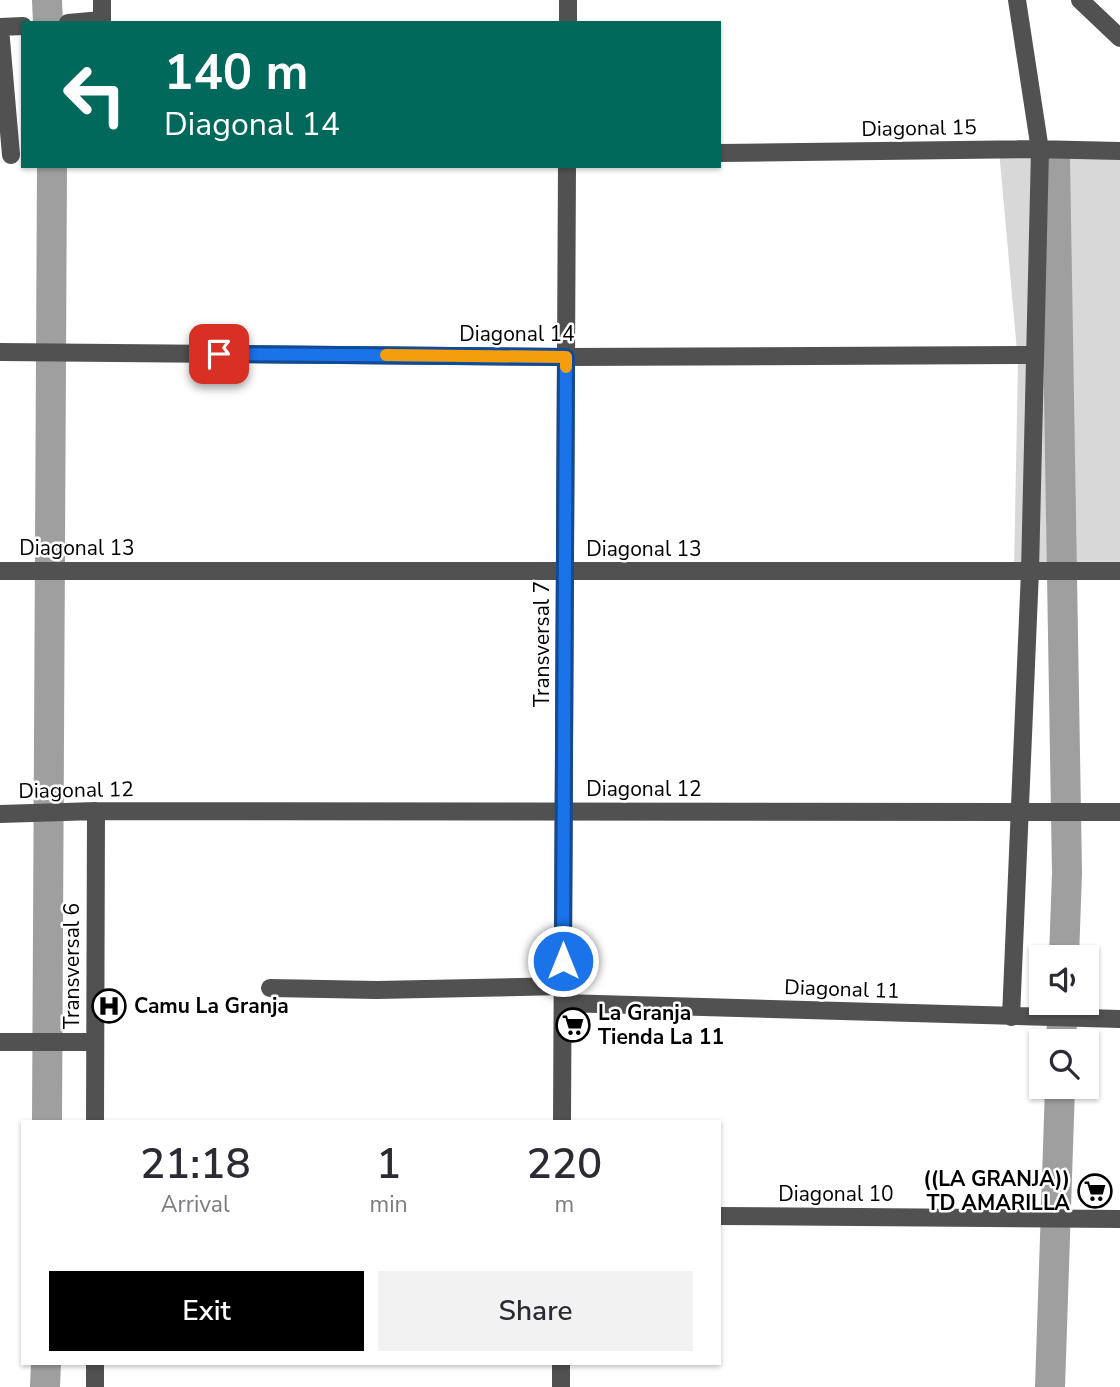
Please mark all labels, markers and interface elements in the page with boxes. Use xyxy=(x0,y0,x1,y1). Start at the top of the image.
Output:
text: 140 m xyxy=(164,39,308,106)
icon: left xyxy=(49,49,140,140)
text: Diagonal 14 xyxy=(164,103,340,146)
street label: Diagonal 15 xyxy=(861,113,977,143)
street label: Diagonal 14 xyxy=(459,320,575,348)
pin xyxy=(189,324,249,384)
icon: arrive xyxy=(200,335,238,373)
street label: Diagonal 13 xyxy=(19,534,135,562)
street label: Diagonal 13 xyxy=(586,535,702,563)
street label: Transversal 7 xyxy=(528,581,556,707)
street label: Diagonal 12 xyxy=(18,775,134,805)
street label: Diagonal 12 xyxy=(586,775,702,803)
street label: Transversal 6 xyxy=(58,903,86,1029)
position arrow xyxy=(526,924,600,998)
map controls xyxy=(1029,945,1099,1099)
button: sound xyxy=(1029,945,1099,1015)
street label: Diagonal 11 xyxy=(784,973,900,1005)
hospital icon: Camu La Granja xyxy=(90,987,128,1025)
place label: Camu La Granja xyxy=(134,992,289,1020)
place label: La Granja Tienda La 11 xyxy=(598,999,724,1051)
supermarket icon: La Granja Tienda La 11 xyxy=(554,1006,592,1044)
button: search xyxy=(1029,1029,1099,1099)
text: 21:18 xyxy=(140,1136,251,1193)
text: 1 xyxy=(376,1136,401,1193)
text: 220 xyxy=(526,1136,602,1193)
place label: ((LA GRANJA)) TD AMARILLA xyxy=(923,1165,1070,1217)
supermarket icon: ((LA GRANJA)) TD AMARILLA xyxy=(1076,1172,1114,1210)
street label: Diagonal 10 xyxy=(778,1180,894,1208)
text: Arrival xyxy=(161,1189,230,1220)
text: min xyxy=(370,1189,408,1220)
text: m xyxy=(554,1189,574,1220)
button: Exit xyxy=(49,1271,364,1351)
button: Share xyxy=(378,1271,693,1351)

